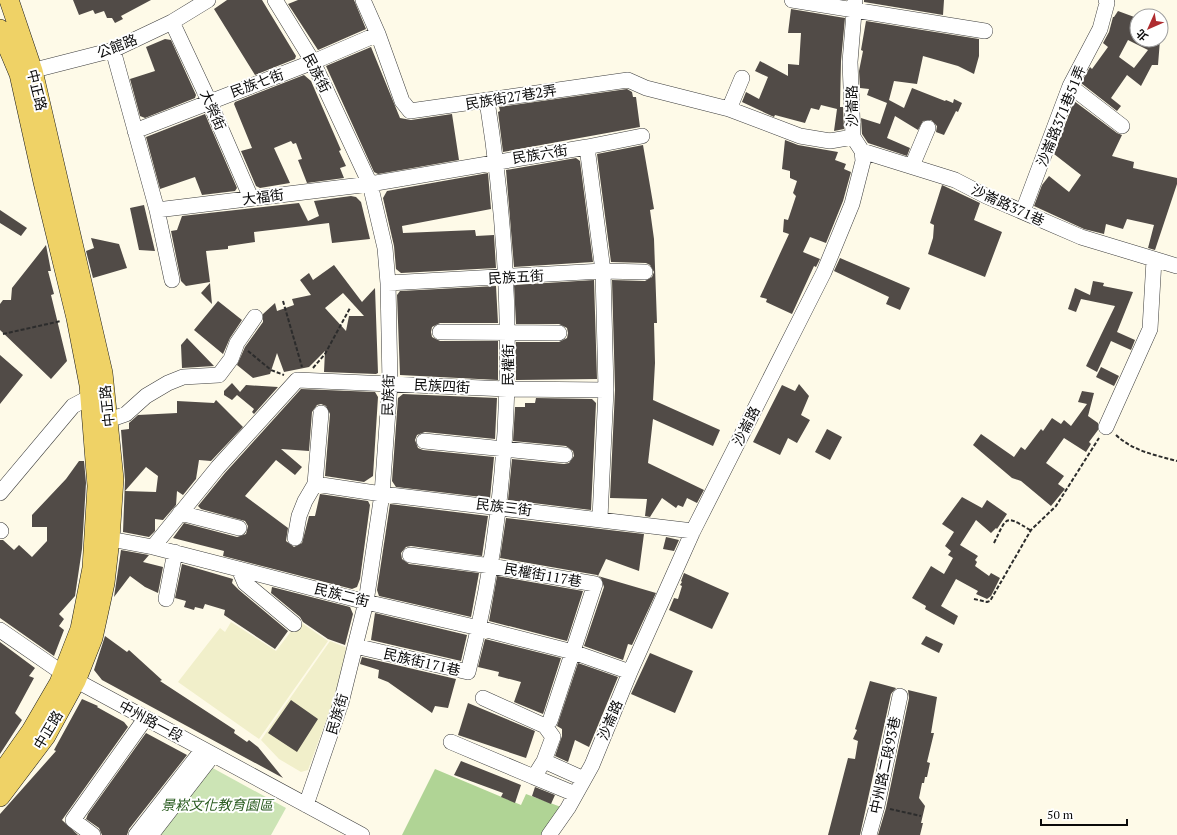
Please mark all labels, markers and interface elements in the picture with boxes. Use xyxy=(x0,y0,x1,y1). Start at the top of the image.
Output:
north arrow xyxy=(1129,8,1169,48)
text: 北 xyxy=(1133,26,1151,44)
street label: 公館路 xyxy=(94,29,140,62)
street label: 民族街 xyxy=(299,50,335,96)
street label: 沙崙路371巷51弄 xyxy=(1032,63,1089,169)
street label: 民族七街 xyxy=(227,64,286,101)
street label: 中正路 xyxy=(23,67,52,113)
street label: 民族街27巷2弄 xyxy=(464,80,558,113)
street label: 沙崙路 xyxy=(842,85,861,127)
street label: 大榮街 xyxy=(196,87,231,133)
street label: 民族六街 xyxy=(511,140,569,167)
street label: 沙崙路371巷 xyxy=(969,179,1048,230)
street label: 大福街 xyxy=(241,185,285,208)
street label: 民族五街 xyxy=(488,266,544,287)
street label: 民權街 xyxy=(498,344,517,386)
street label: 民族街 xyxy=(377,374,398,416)
street label: 民族四街 xyxy=(414,375,470,396)
street label: 中正路 xyxy=(95,384,118,428)
street label: 沙崙路 xyxy=(728,403,764,449)
street label: 民族三街 xyxy=(475,494,533,519)
street label: 民權街117巷 xyxy=(503,558,583,591)
street label: 民族二街 xyxy=(313,579,372,611)
street label: 民族街171巷 xyxy=(382,643,462,680)
street label: 民族街 xyxy=(321,691,352,737)
street label: 中州路一段 xyxy=(116,696,187,745)
street label: 沙崙路 xyxy=(593,697,626,743)
street label: 中正路 xyxy=(29,707,67,753)
street label: 中州路二段93巷 xyxy=(865,715,904,815)
park label: 景崧文化教育園區 xyxy=(161,795,275,814)
scale bar xyxy=(1041,801,1127,827)
text: 50 m xyxy=(1047,807,1074,822)

